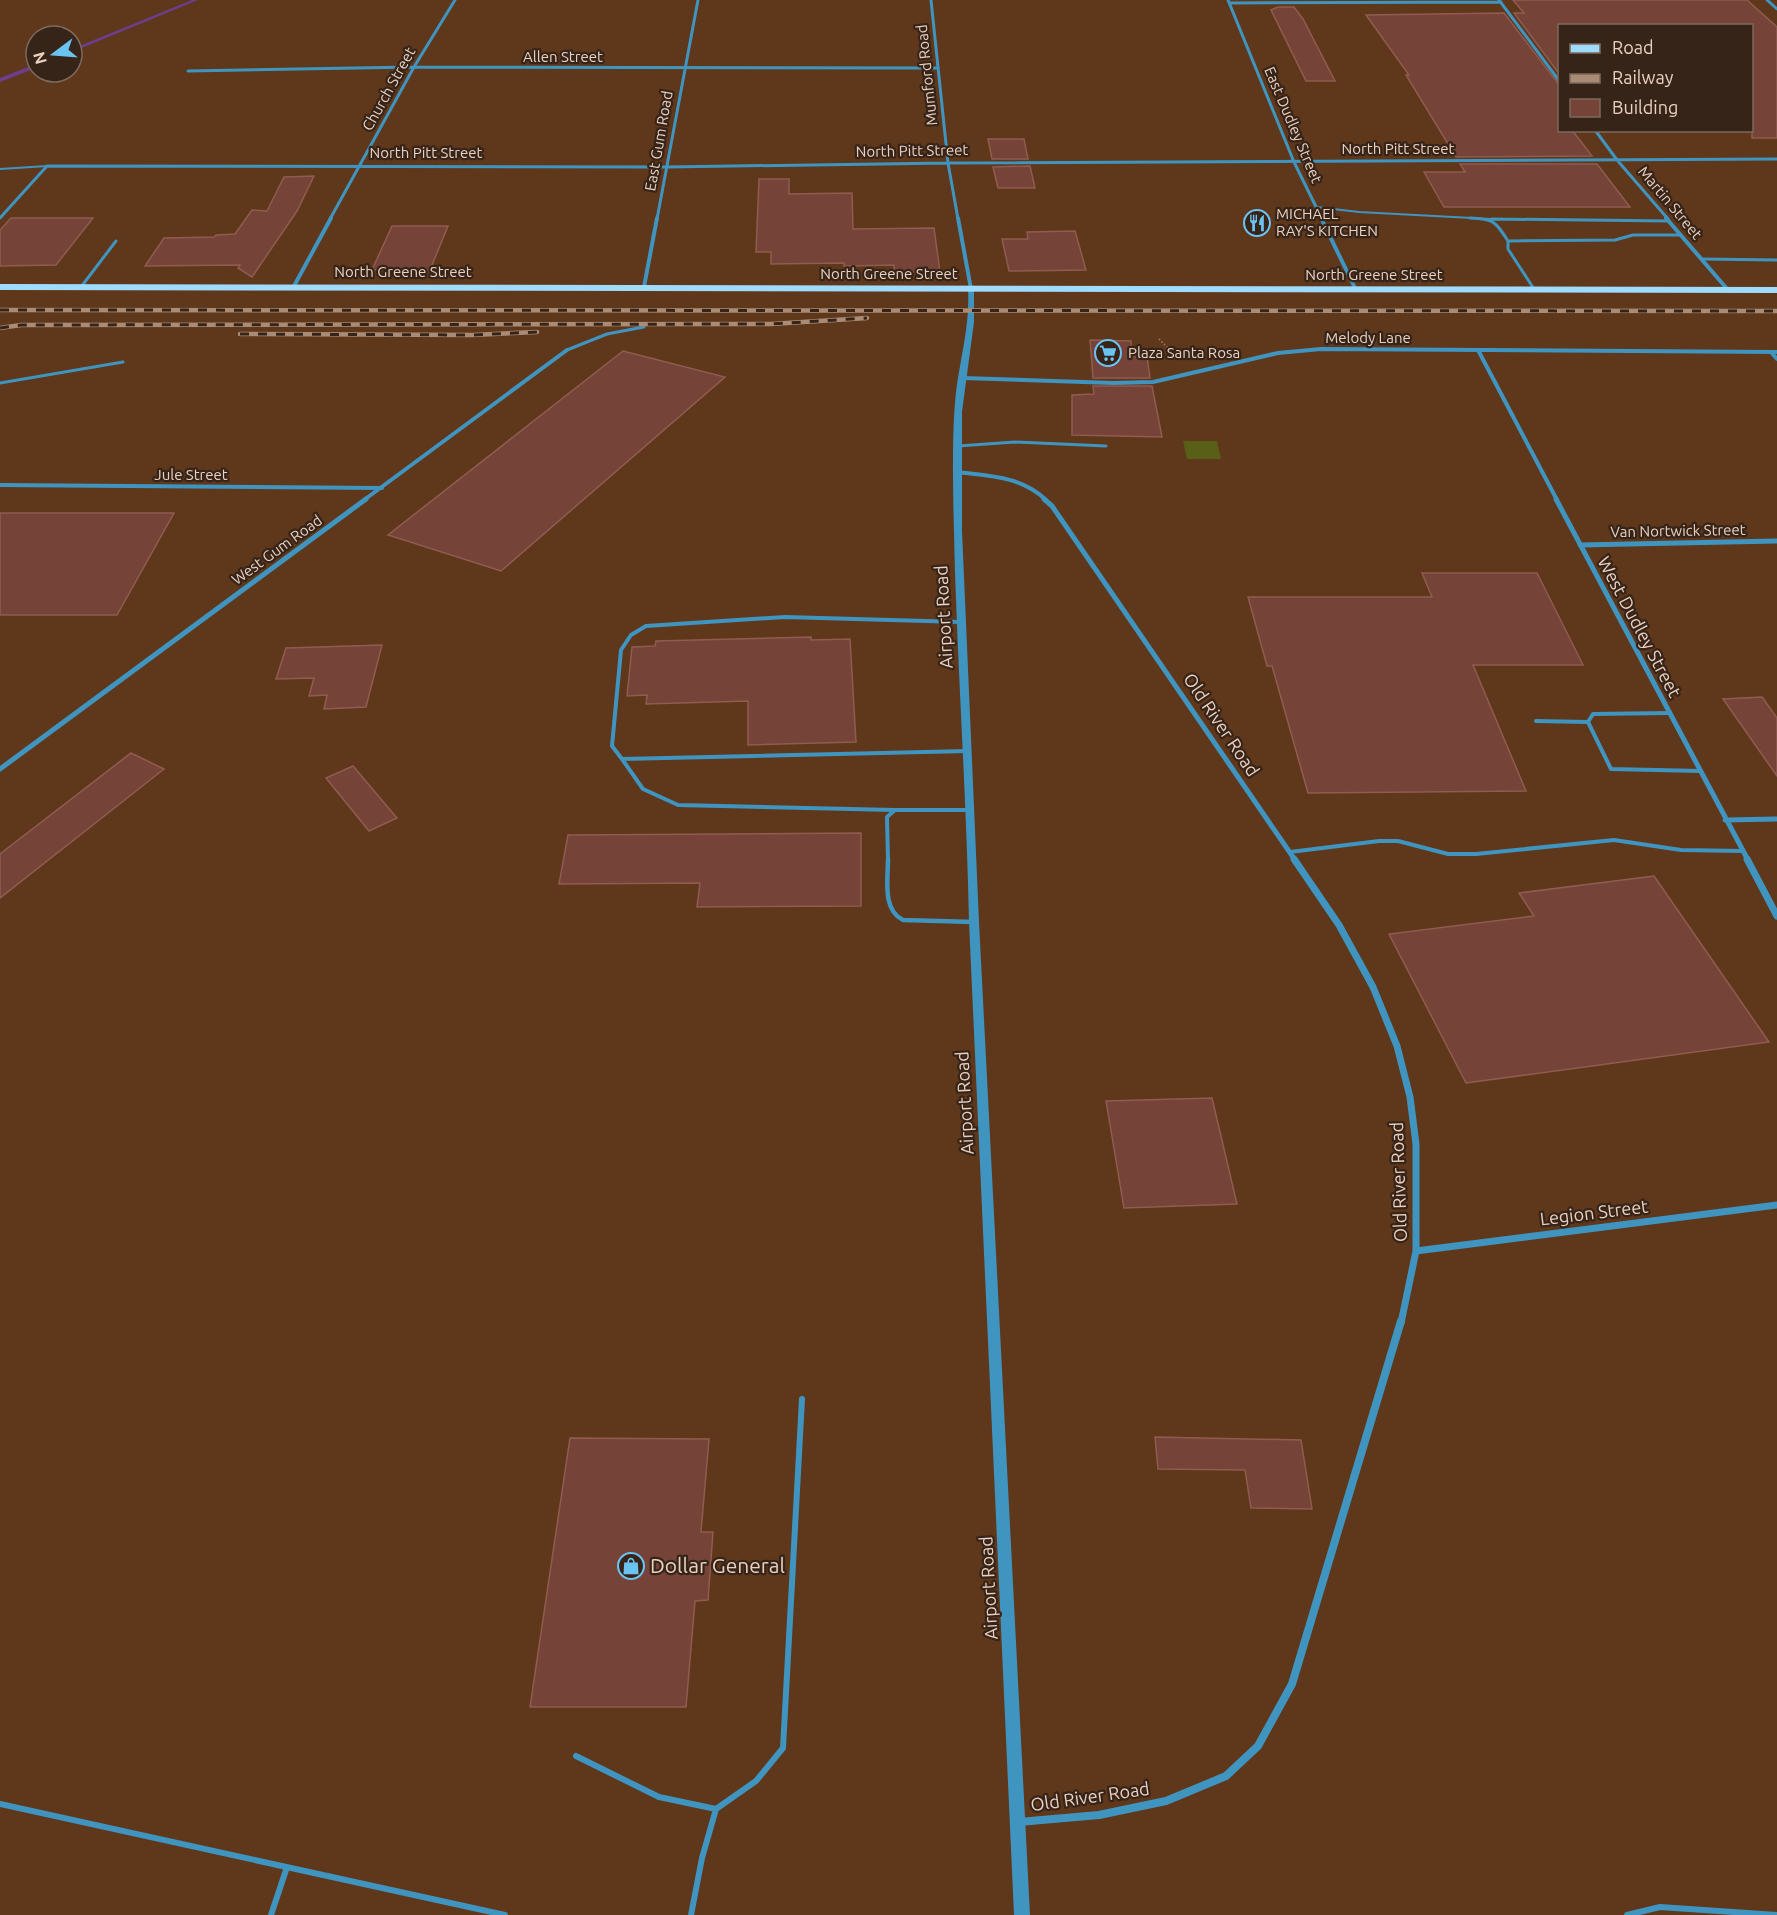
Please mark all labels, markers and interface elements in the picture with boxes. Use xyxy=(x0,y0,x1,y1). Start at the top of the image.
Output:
north arrow xyxy=(24,24,84,84)
street label: Mumford Road xyxy=(913,24,940,126)
legend xyxy=(1558,24,1753,132)
text: Road xyxy=(1612,37,1654,57)
street label: Church Street xyxy=(359,44,419,133)
street label: Allen Street xyxy=(523,48,603,65)
text: N xyxy=(29,50,50,66)
street label: East Dudley Street xyxy=(1261,64,1326,186)
text: Railway xyxy=(1612,67,1674,87)
street label: East Gum Road xyxy=(641,89,676,192)
text: Building xyxy=(1612,97,1678,117)
street label: North Pitt Street xyxy=(1342,140,1454,157)
street label: North Pitt Street xyxy=(855,141,969,160)
street label: North Pitt Street xyxy=(370,144,482,161)
street label: Martin Street xyxy=(1635,163,1706,243)
place label: MICHAEL RAY'S KITCHEN xyxy=(1276,205,1378,239)
restaurant icon: MICHAEL RAY'S KITCHEN xyxy=(1242,208,1272,238)
street label: North Greene Street xyxy=(334,263,472,280)
street label: North Greene Street xyxy=(820,265,958,282)
street label: North Greene Street xyxy=(1305,266,1443,283)
street label: Melody Lane xyxy=(1325,329,1411,346)
supermarket icon: Plaza Santa Rosa xyxy=(1093,338,1123,368)
place label: Plaza Santa Rosa xyxy=(1128,344,1240,361)
street label: Jule Street xyxy=(154,466,228,483)
street label: West Gum Road xyxy=(228,511,325,588)
street label: Van Nortwick Street xyxy=(1610,521,1746,540)
street label: West Dudley Street xyxy=(1594,553,1685,700)
street label: Airport Road xyxy=(930,565,956,669)
street label: Old River Road xyxy=(1180,669,1264,780)
street label: Airport Road xyxy=(951,1051,977,1155)
street label: Old River Road xyxy=(1386,1122,1410,1242)
street label: Legion Street xyxy=(1539,1195,1649,1229)
street label: Airport Road xyxy=(975,1536,1001,1640)
shop icon: Dollar General xyxy=(616,1551,646,1581)
place label: Dollar General xyxy=(650,1553,785,1577)
street label: Old River Road xyxy=(1029,1778,1151,1814)

